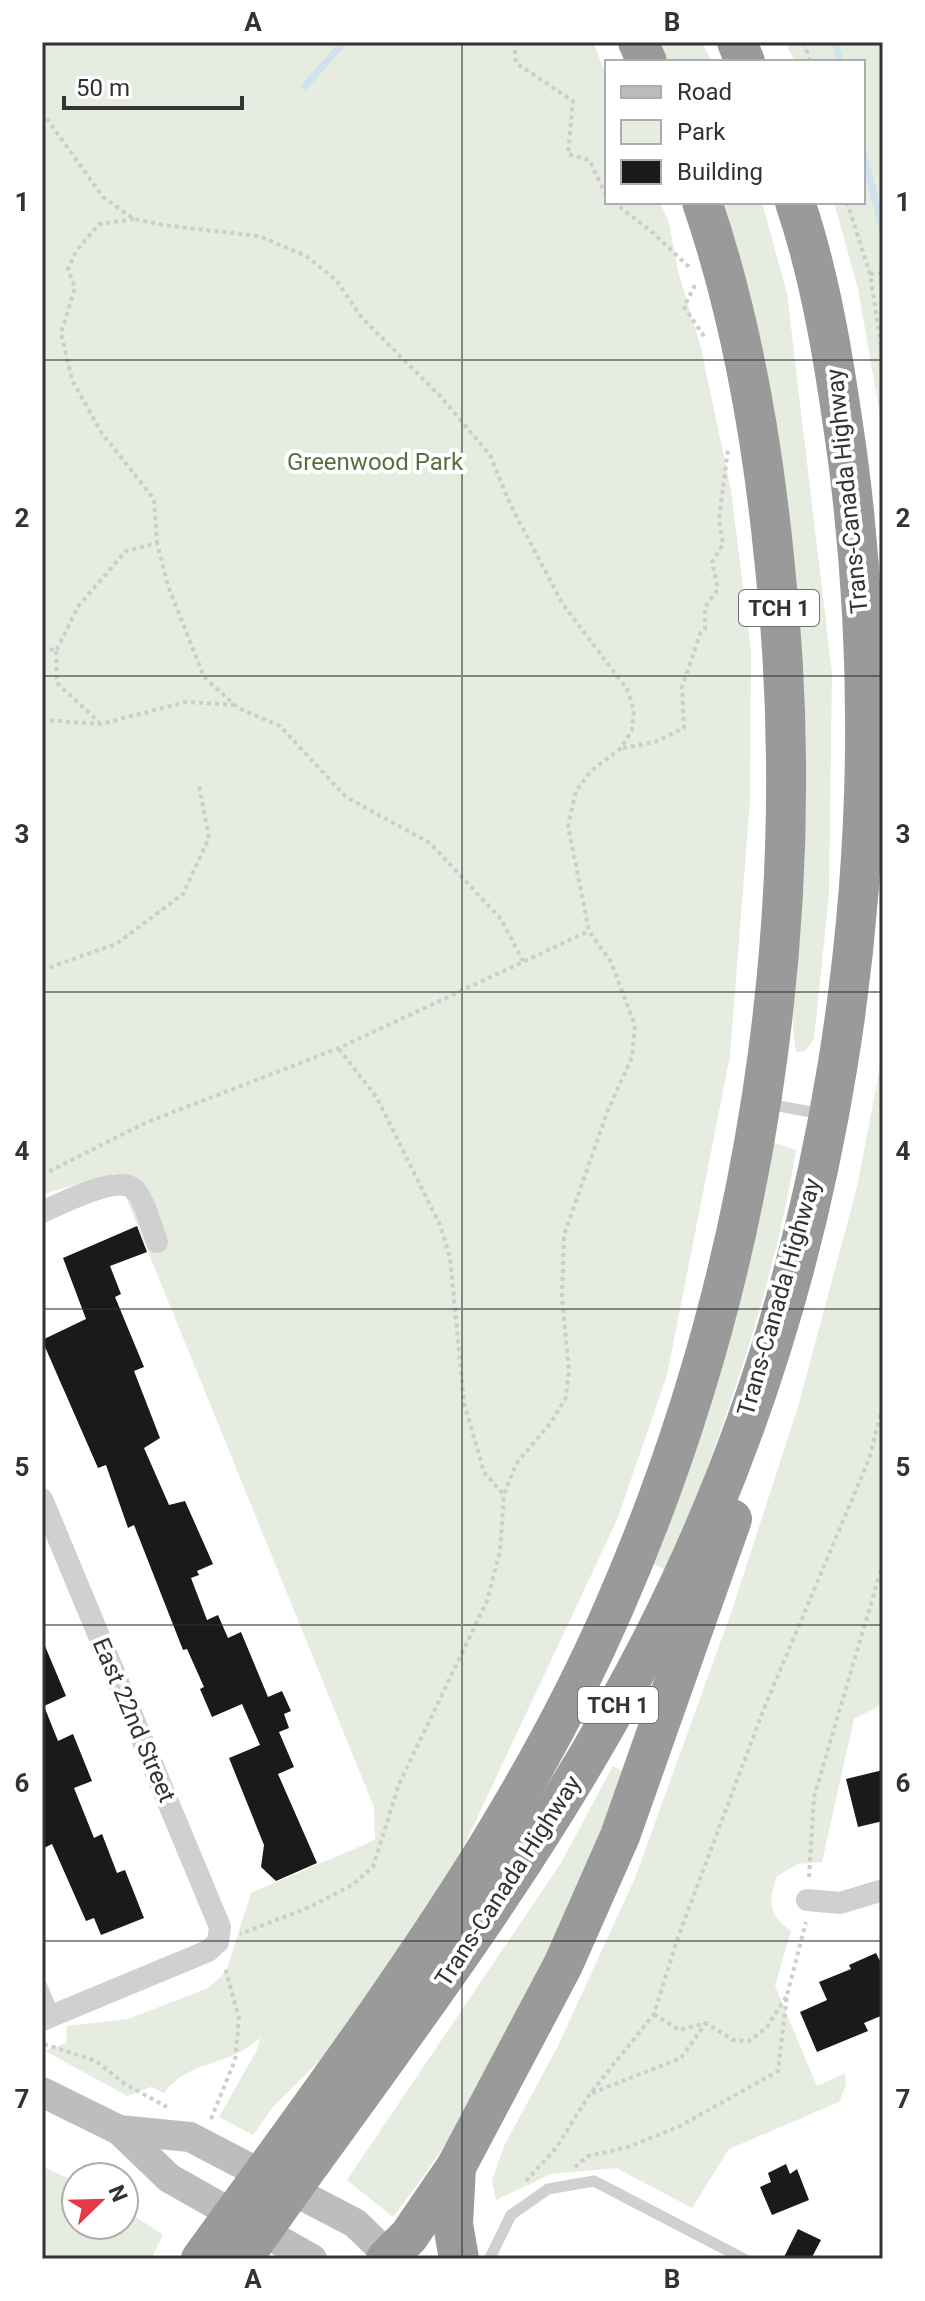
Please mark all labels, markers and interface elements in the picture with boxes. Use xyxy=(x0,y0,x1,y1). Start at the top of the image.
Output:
text: A xyxy=(244,7,262,37)
text: B xyxy=(664,7,680,37)
scale bar xyxy=(64,60,242,110)
legend xyxy=(605,60,865,204)
text: 50 m xyxy=(76,74,130,102)
text: Road xyxy=(677,78,732,106)
text: Park xyxy=(677,118,726,146)
text: Building xyxy=(677,158,763,186)
text: 1 xyxy=(15,187,29,217)
text: 1 xyxy=(896,187,910,217)
street label: Trans-Canada Highway xyxy=(820,367,874,615)
park label: Greenwood Park xyxy=(287,448,464,476)
text: 2 xyxy=(15,503,29,533)
text: 2 xyxy=(896,503,910,533)
road number: TCH 1 xyxy=(739,590,819,626)
text: 3 xyxy=(15,819,29,849)
text: 3 xyxy=(896,819,910,849)
text: 4 xyxy=(15,1136,30,1166)
text: 4 xyxy=(896,1136,911,1166)
street label: Trans-Canada Highway xyxy=(732,1174,827,1419)
text: 5 xyxy=(15,1452,29,1482)
text: 5 xyxy=(896,1452,910,1482)
street label: East 22nd Street xyxy=(87,1634,181,1807)
road number: TCH 1 xyxy=(578,1687,658,1723)
text: 6 xyxy=(15,1768,30,1798)
text: 6 xyxy=(896,1768,911,1798)
street label: Trans-Canada Highway xyxy=(429,1770,587,1992)
text: 7 xyxy=(15,2084,29,2114)
text: 7 xyxy=(896,2084,910,2114)
north arrow xyxy=(60,2161,140,2241)
text: N xyxy=(103,2181,132,2205)
text: A xyxy=(244,2264,262,2294)
text: B xyxy=(664,2264,680,2294)

